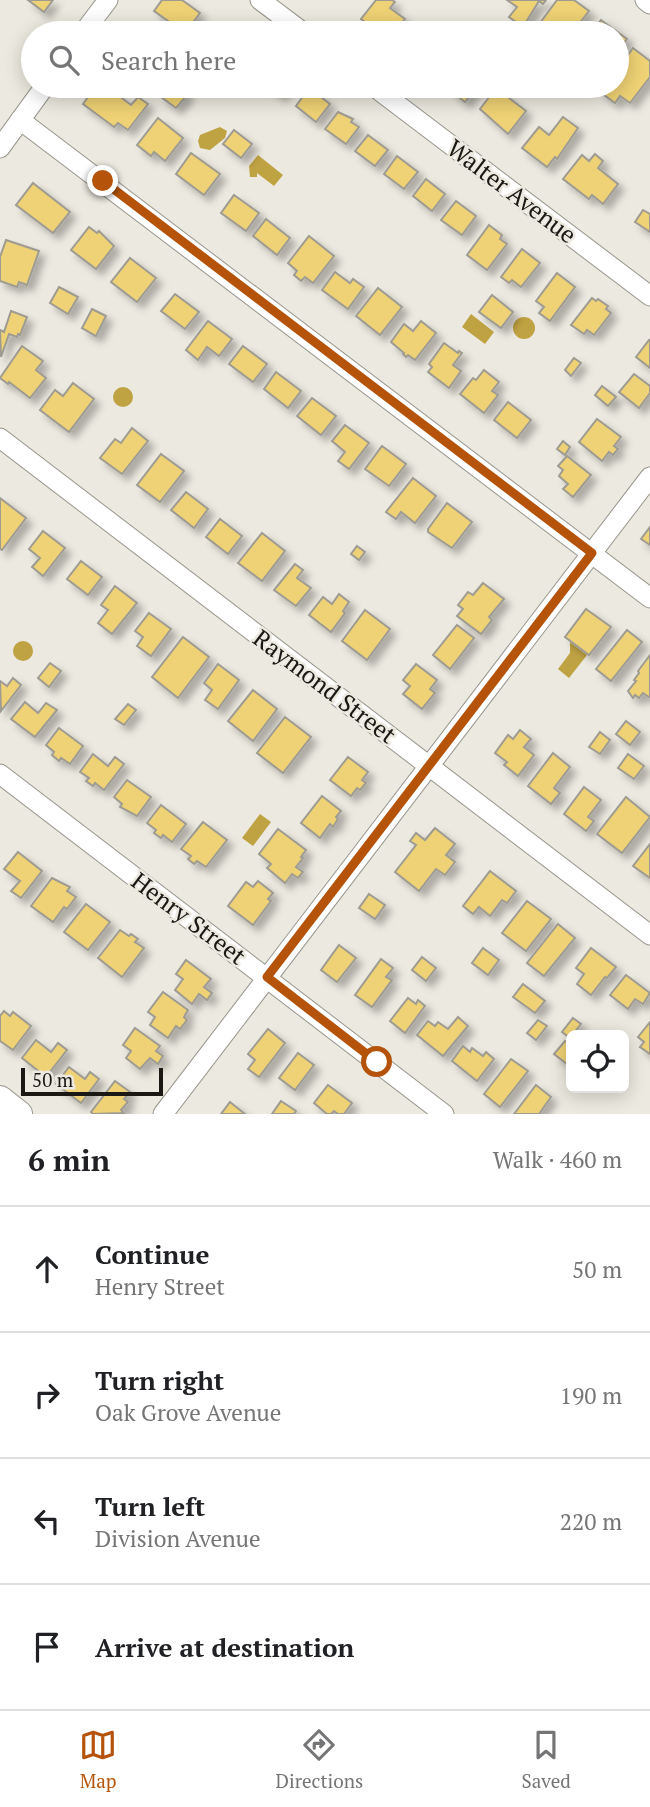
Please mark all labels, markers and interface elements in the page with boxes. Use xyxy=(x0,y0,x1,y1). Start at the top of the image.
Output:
search box xyxy=(21,21,629,98)
icon: search xyxy=(45,41,83,79)
text: Search here xyxy=(101,43,236,77)
street label: Walter Avenue xyxy=(441,132,583,250)
route end xyxy=(87,165,118,196)
street label: Raymond Street xyxy=(247,622,403,750)
street label: Henry Street xyxy=(125,864,253,972)
map controls xyxy=(566,1030,629,1093)
button: locate xyxy=(566,1030,629,1093)
route start xyxy=(361,1046,392,1077)
scale bar xyxy=(21,1065,163,1097)
text: 50 m xyxy=(32,1067,73,1092)
text: 6 min xyxy=(28,1140,110,1180)
text: Walk · 460 m xyxy=(493,1144,622,1175)
text: Continue xyxy=(95,1237,209,1271)
icon: ahead xyxy=(28,1250,66,1288)
text: 50 m xyxy=(572,1254,622,1285)
text: Henry Street xyxy=(95,1271,225,1302)
text: Turn right xyxy=(95,1363,224,1397)
icon: right xyxy=(28,1376,66,1414)
text: 190 m xyxy=(560,1380,622,1411)
text: Oak Grove Avenue xyxy=(95,1397,281,1428)
text: Turn left xyxy=(95,1489,205,1523)
icon: left xyxy=(28,1502,66,1540)
text: 220 m xyxy=(560,1506,622,1537)
text: Division Avenue xyxy=(95,1523,261,1554)
icon: arrive xyxy=(28,1628,66,1666)
text: Arrive at destination xyxy=(95,1630,354,1664)
tab: Map xyxy=(79,1726,117,1793)
tab: Directions xyxy=(276,1726,363,1793)
tab: Saved xyxy=(522,1726,571,1793)

